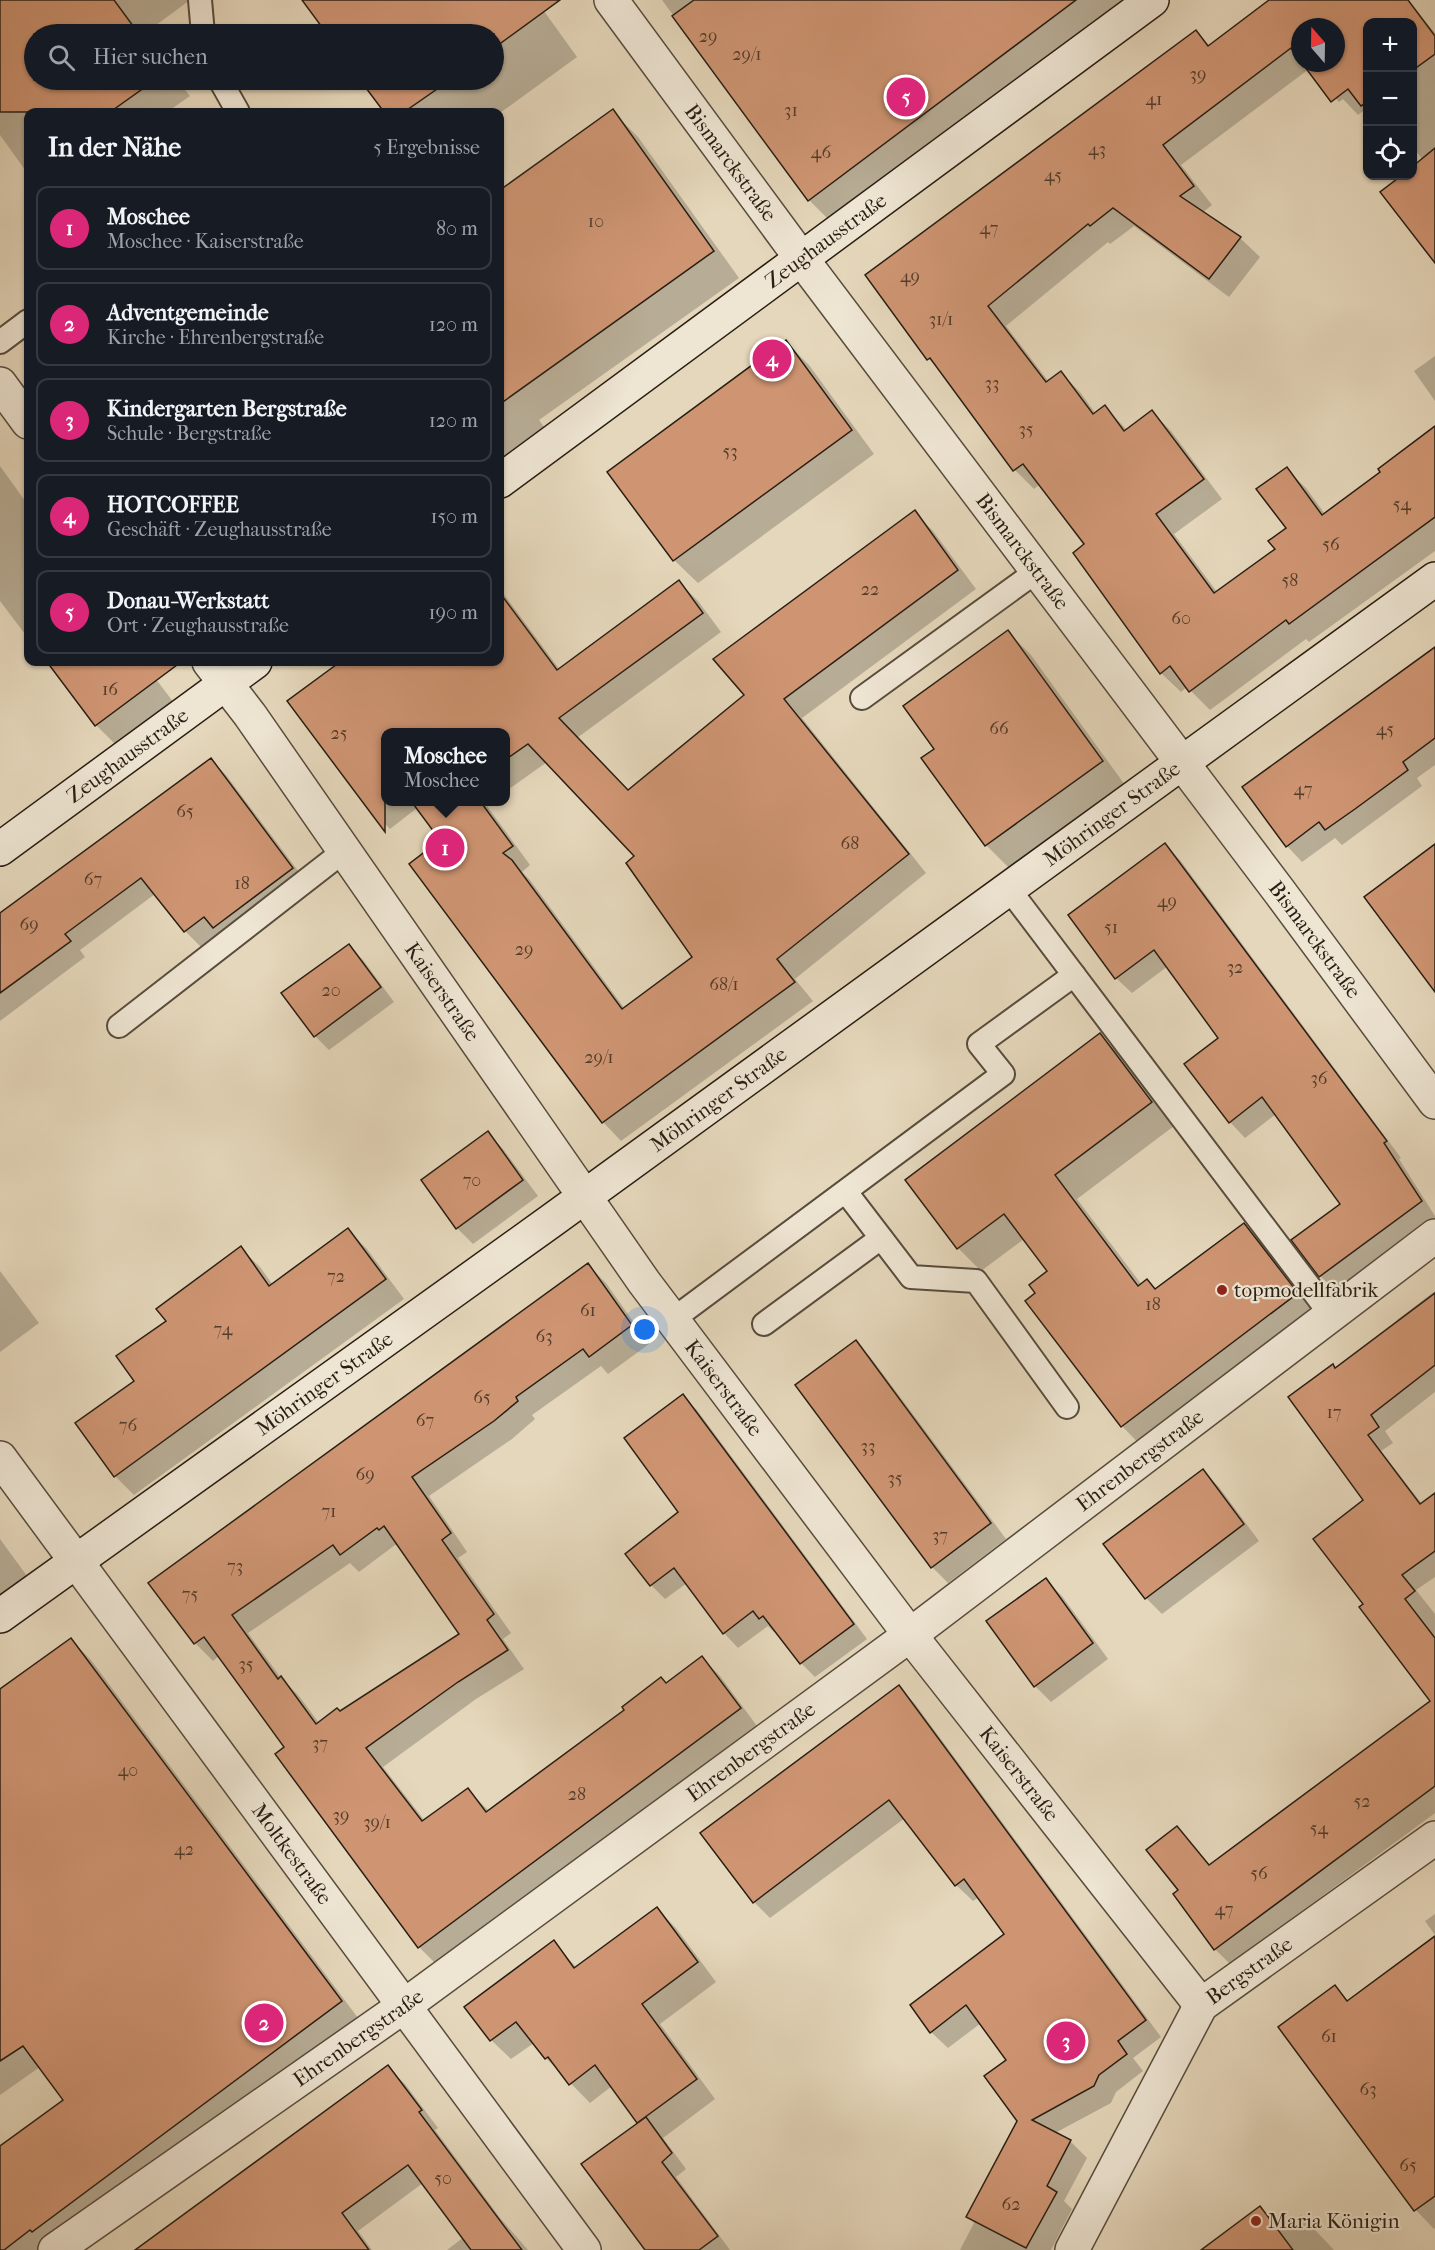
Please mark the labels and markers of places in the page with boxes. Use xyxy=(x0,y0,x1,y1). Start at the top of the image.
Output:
pin: 5 xyxy=(886,74,926,120)
pin: 4 xyxy=(752,336,792,382)
pin: 1 xyxy=(426,826,464,870)
place label: topmodellfabrik xyxy=(1234,1278,1378,1302)
marker: topmodellfabrik xyxy=(1215,1283,1229,1297)
pin: 2 xyxy=(244,2000,284,2046)
pin: 3 xyxy=(1046,2018,1086,2064)
place label: Maria Königin xyxy=(1268,2209,1400,2233)
marker: Maria Königin xyxy=(1249,2214,1263,2228)

